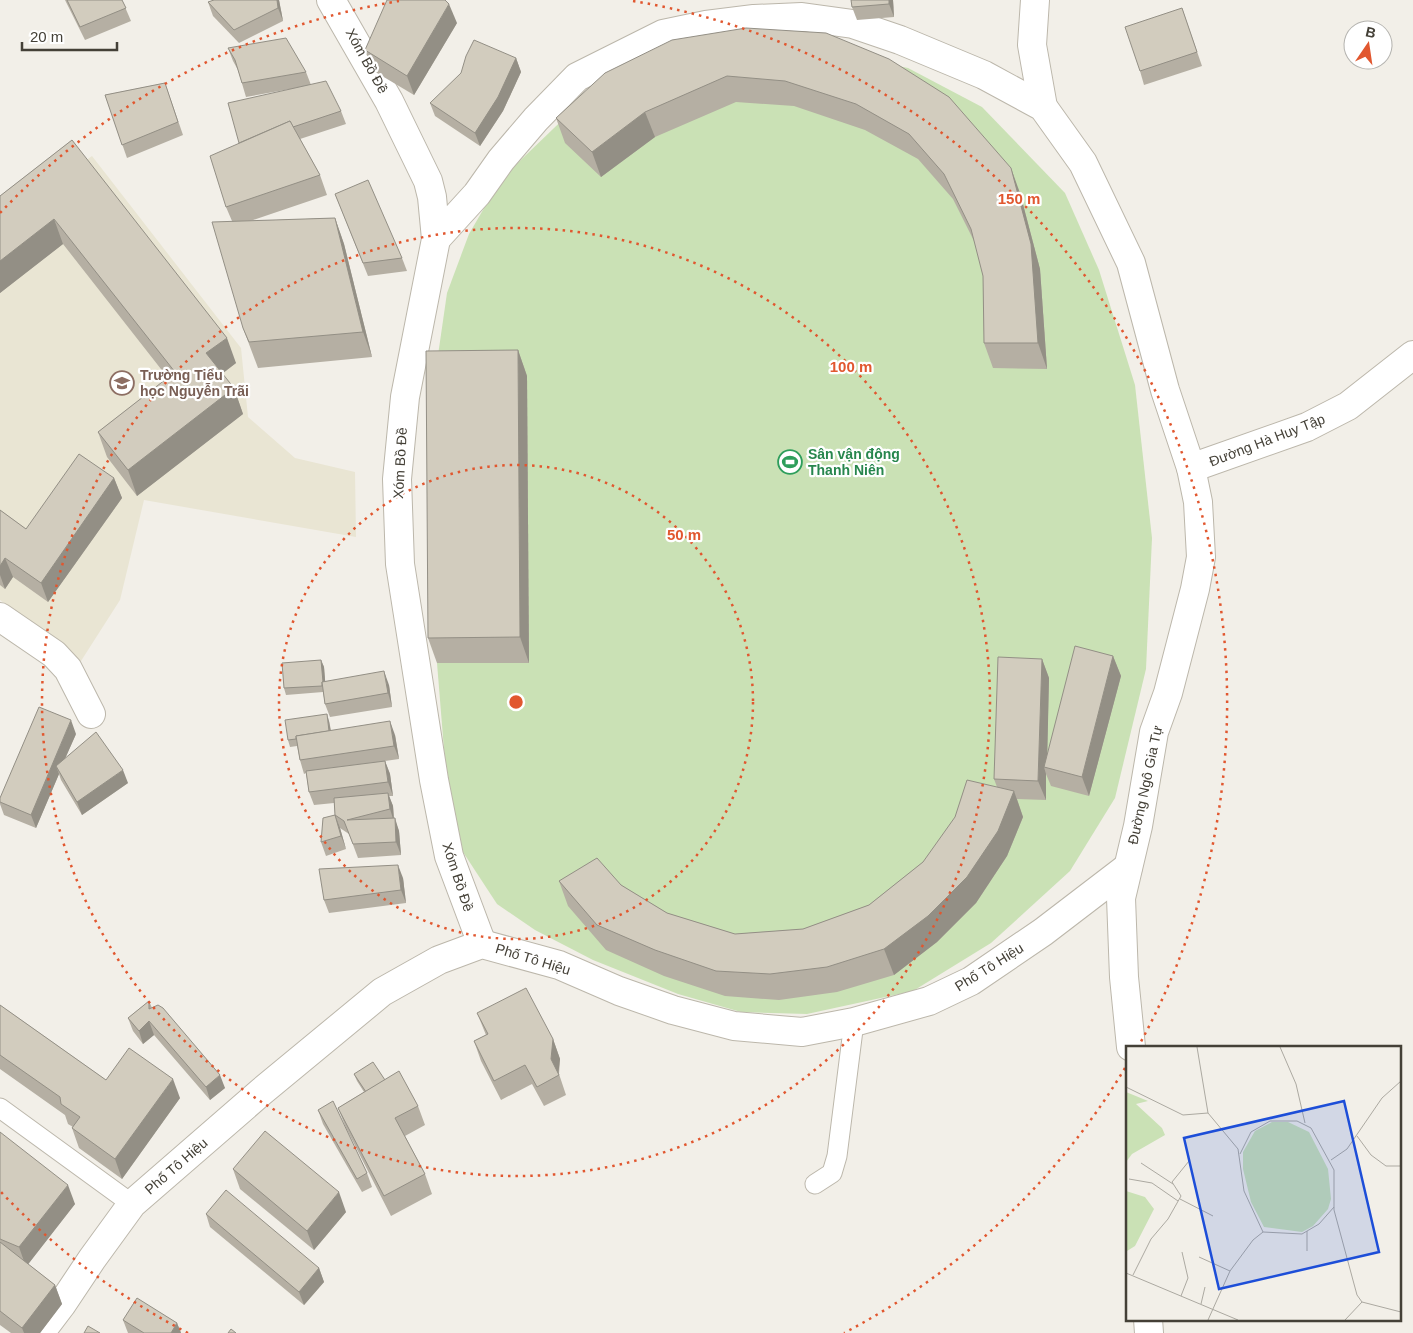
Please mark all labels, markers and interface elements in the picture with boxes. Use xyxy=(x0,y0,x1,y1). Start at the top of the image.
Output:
scale bar xyxy=(22,20,118,52)
north arrow xyxy=(1343,20,1393,70)
text: B xyxy=(1364,23,1378,41)
street label: Xóm Bồ Đề xyxy=(343,26,391,96)
text: 20 m xyxy=(30,28,63,45)
text: 150 m xyxy=(998,190,1040,207)
text: 100 m xyxy=(830,358,872,375)
place label: Trường Tiểu học Nguyễn Trãi xyxy=(140,367,249,399)
school or university icon: Trường Tiểu học Nguyễn Trãi xyxy=(109,370,135,396)
street label: Đường Hà Huy Tập xyxy=(1207,410,1327,469)
street label: Xóm Bồ Đề xyxy=(390,427,410,499)
place label: Sân vận động Thanh Niên xyxy=(808,446,900,478)
sports icon: Sân vận động Thanh Niên xyxy=(777,449,803,475)
text: 50 m xyxy=(667,526,701,543)
centre of rings xyxy=(507,693,525,711)
street label: Đường Ngô Gia Tự xyxy=(1125,724,1165,846)
street label: Xóm Bồ Đề xyxy=(439,840,477,914)
street label: Phố Tô Hiệu xyxy=(494,940,572,978)
street label: Phố Tô Hiệu xyxy=(952,940,1026,994)
inset map xyxy=(1126,1046,1400,1320)
street label: Phố Tô Hiệu xyxy=(141,1135,211,1197)

